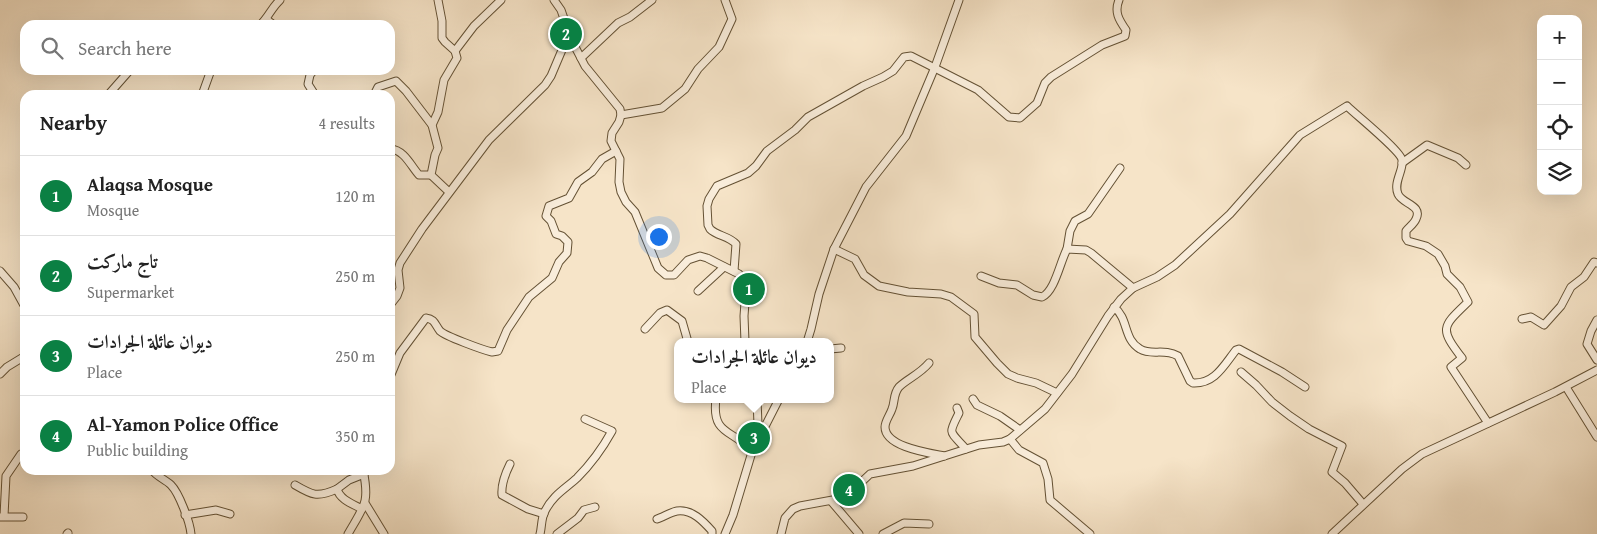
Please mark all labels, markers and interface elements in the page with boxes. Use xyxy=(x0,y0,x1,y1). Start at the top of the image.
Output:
pin: 2 xyxy=(550,15,582,53)
map controls xyxy=(1537,15,1582,195)
button: + xyxy=(1537,15,1582,60)
search box xyxy=(20,20,395,75)
icon: search xyxy=(38,34,66,62)
text: Search here xyxy=(78,34,172,62)
button: − xyxy=(1537,60,1582,105)
button: locate xyxy=(1537,105,1582,150)
text: Nearby xyxy=(40,107,107,138)
text: 4 results xyxy=(318,111,375,135)
button: layers xyxy=(1537,150,1582,195)
text: Alaqsa Mosque xyxy=(87,170,213,198)
text: 1 xyxy=(52,184,60,208)
text: 120 m xyxy=(335,184,375,208)
text: Mosque xyxy=(87,198,139,222)
your location xyxy=(646,224,672,250)
text: تاج ماركت xyxy=(87,247,158,275)
text: 2 xyxy=(52,264,60,288)
text: 250 m xyxy=(335,264,375,288)
pin: 1 xyxy=(733,270,765,308)
text: Supermarket xyxy=(87,280,174,304)
text: ديوان عائلة الجرادات xyxy=(87,327,213,355)
popup xyxy=(674,338,834,403)
text: ديوان عائلة الجرادات xyxy=(691,342,817,370)
text: 3 xyxy=(52,344,60,368)
text: 250 m xyxy=(335,344,375,368)
text: Place xyxy=(87,360,122,384)
text: Place xyxy=(691,375,726,399)
text: Al-Yamon Police Office xyxy=(87,410,279,438)
pin: 3 xyxy=(738,419,770,457)
text: 4 xyxy=(52,424,60,448)
text: 350 m xyxy=(335,424,375,448)
text: Public building xyxy=(87,438,188,462)
pin: 4 xyxy=(833,471,865,509)

